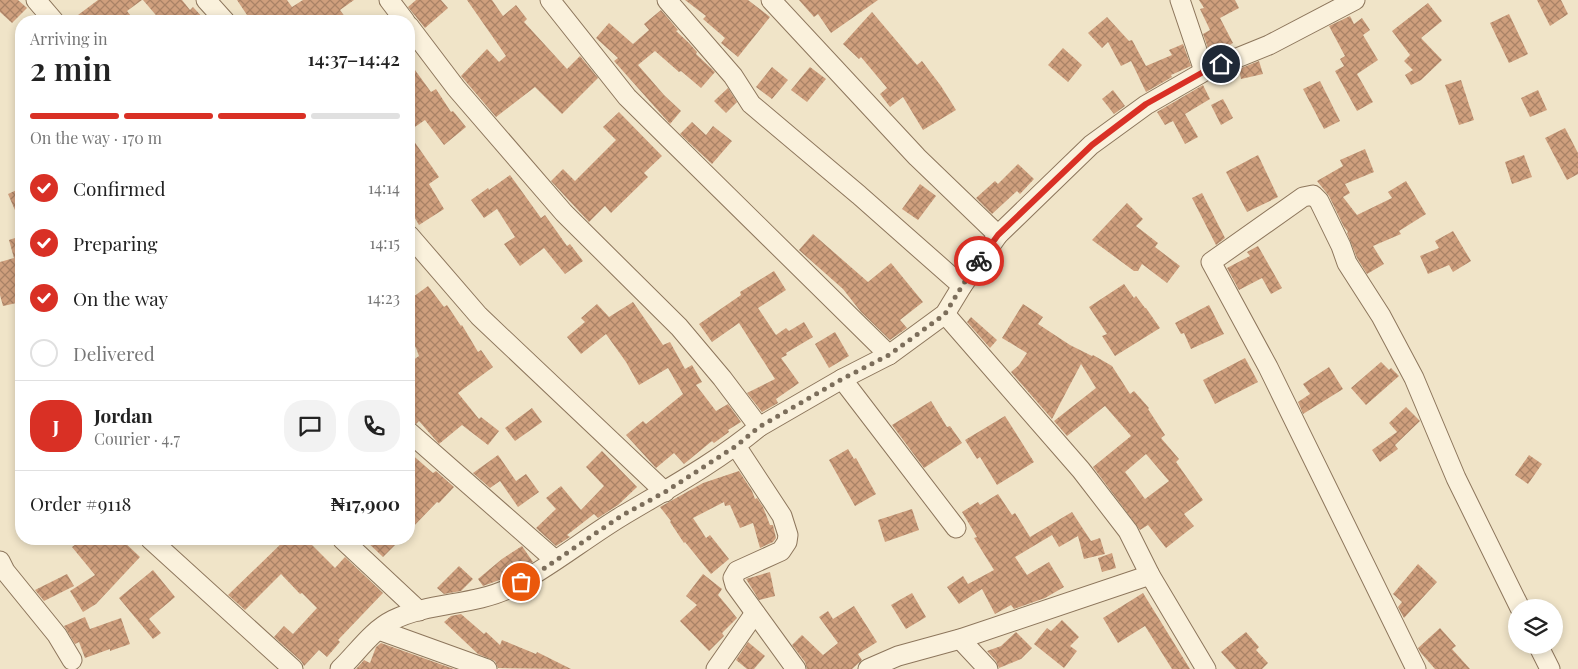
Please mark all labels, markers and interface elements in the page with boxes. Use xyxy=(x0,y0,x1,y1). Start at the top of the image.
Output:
text: Arriving in xyxy=(30,28,108,49)
pin xyxy=(1200,43,1242,85)
text: 14:37–14:42 xyxy=(308,45,400,71)
text: 2 min xyxy=(30,46,112,89)
icon: home xyxy=(1207,50,1235,78)
text: On the way · 170 m xyxy=(30,127,162,148)
icon: check xyxy=(30,174,58,202)
text: Confirmed xyxy=(73,175,166,201)
text: 14:14 xyxy=(368,177,400,198)
icon: check xyxy=(30,229,58,257)
text: Preparing xyxy=(73,230,158,256)
text: 14:15 xyxy=(370,232,400,253)
courier xyxy=(954,236,1004,286)
icon: bike xyxy=(965,247,993,275)
icon: check xyxy=(30,284,58,312)
text: On the way xyxy=(73,285,168,311)
text: 14:23 xyxy=(367,287,400,308)
text: Delivered xyxy=(73,340,155,366)
button: chat xyxy=(284,400,336,452)
button: phone xyxy=(348,400,400,452)
text: Jordan xyxy=(94,402,153,428)
text: J xyxy=(53,413,59,439)
text: Courier · 4.7 xyxy=(94,428,180,449)
text: Order #9118 xyxy=(30,490,131,516)
text: ₦17,900 xyxy=(331,490,400,516)
pin xyxy=(500,561,542,603)
icon: bag xyxy=(507,568,535,596)
map controls xyxy=(1508,599,1563,654)
button: layers xyxy=(1508,599,1563,654)

